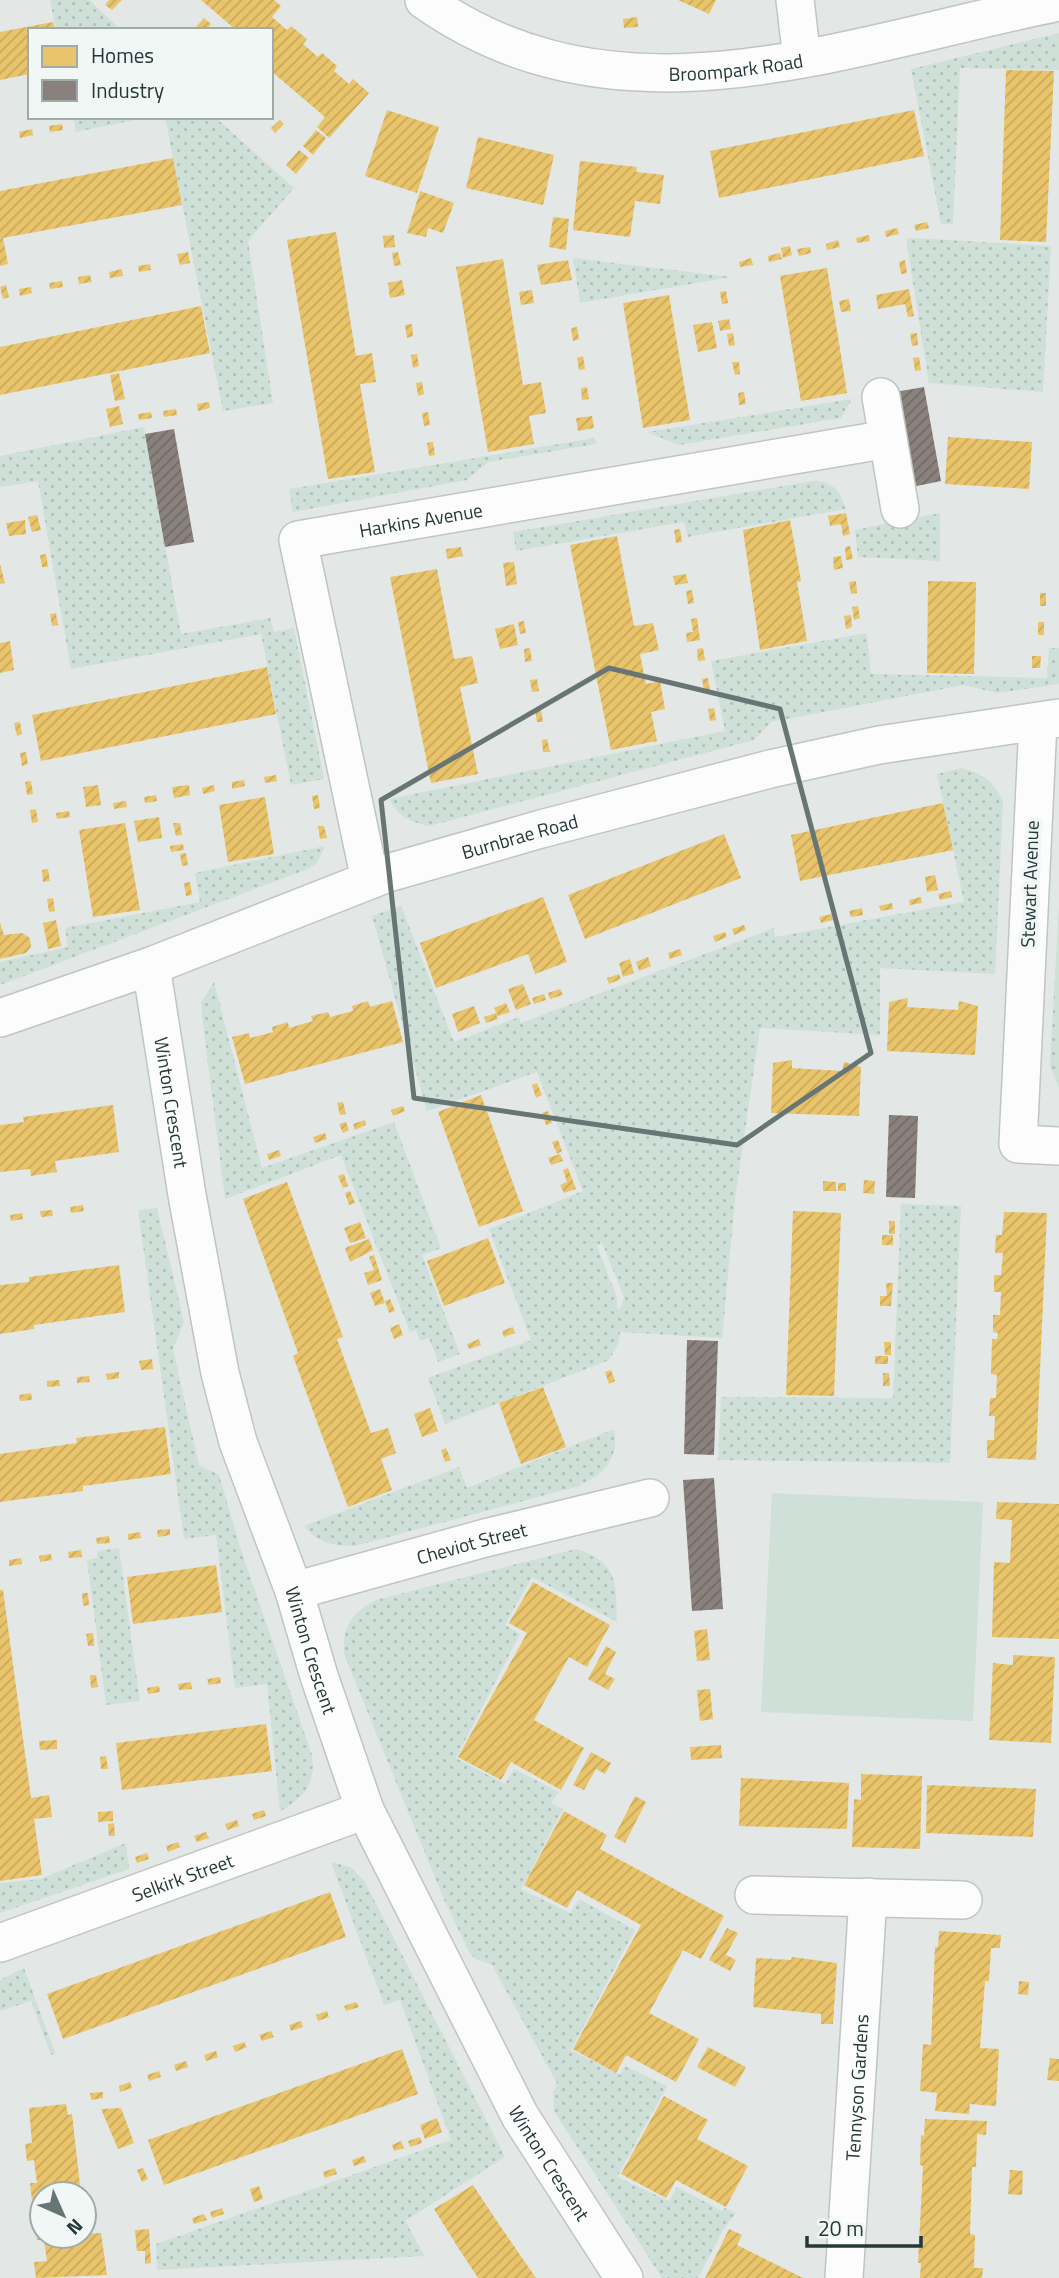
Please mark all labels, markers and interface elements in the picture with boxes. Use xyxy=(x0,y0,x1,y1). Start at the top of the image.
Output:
legend xyxy=(28,28,273,119)
text: Homes xyxy=(91,39,154,71)
street label: Broompark Road xyxy=(668,45,805,87)
text: Industry xyxy=(91,74,164,106)
street label: Harkins Avenue xyxy=(357,494,485,544)
street label: Burnbrae Road xyxy=(458,806,581,866)
street label: Stewart Avenue xyxy=(1012,820,1046,948)
street label: Winton Crescent xyxy=(148,1035,197,1170)
street label: Cheviot Street xyxy=(413,1514,530,1571)
street label: Winton Crescent xyxy=(279,1583,346,1718)
street label: Selkirk Street xyxy=(127,1845,238,1908)
street label: Tennyson Gardens xyxy=(837,2013,875,2162)
street label: Winton Crescent xyxy=(502,2100,598,2226)
north arrow xyxy=(28,2180,98,2250)
scale bar xyxy=(807,2204,921,2248)
text: N xyxy=(60,2212,90,2242)
text: 20 m xyxy=(818,2212,864,2244)

